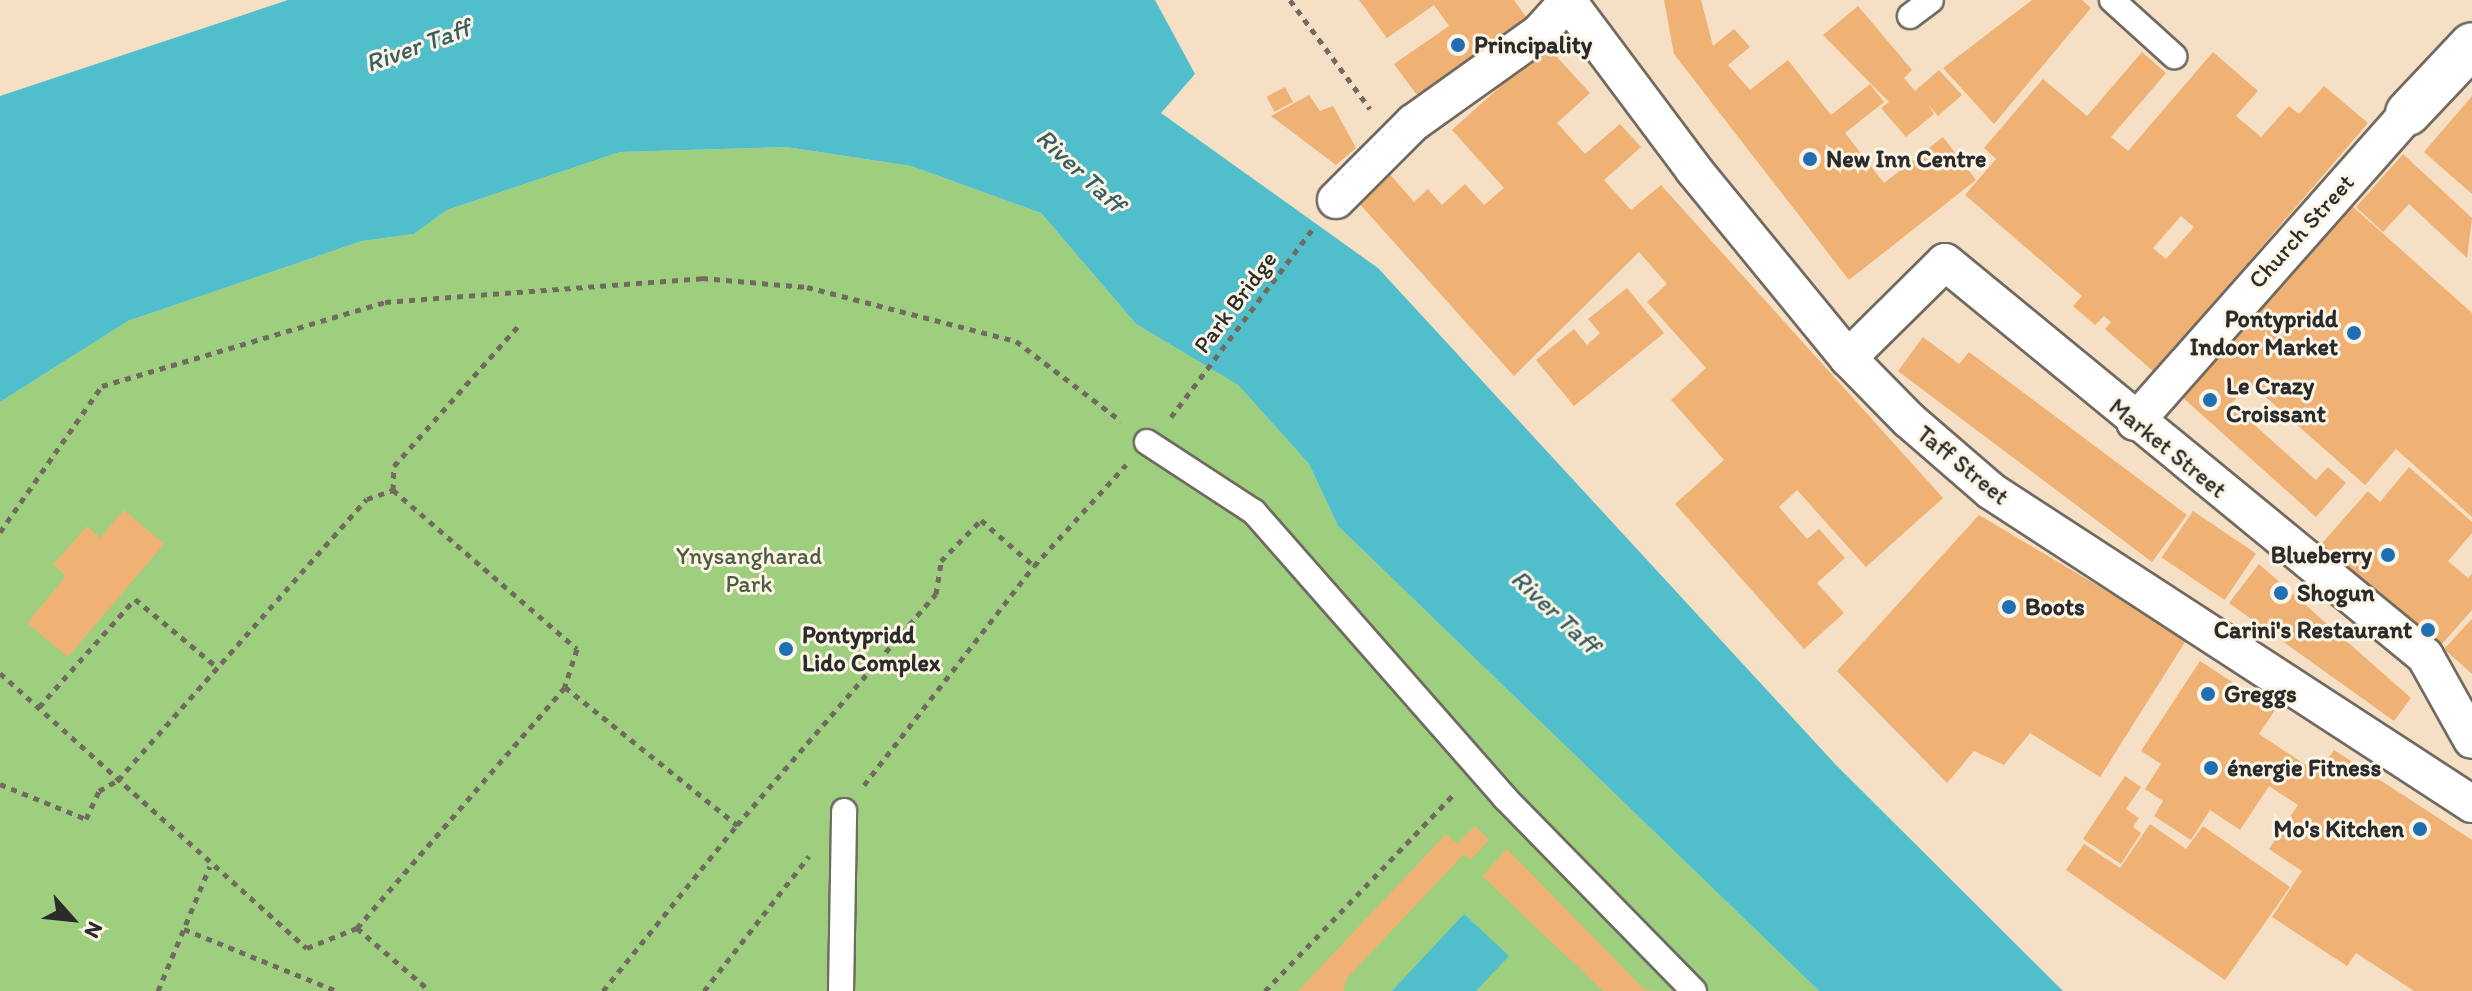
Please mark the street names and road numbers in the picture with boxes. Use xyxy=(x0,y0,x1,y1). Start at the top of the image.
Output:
street label: Church Street xyxy=(2242,168,2360,294)
street label: Park Bridge xyxy=(1187,245,1283,359)
street label: Market Street xyxy=(2104,392,2232,504)
street label: Taff Street xyxy=(1911,419,2015,511)

